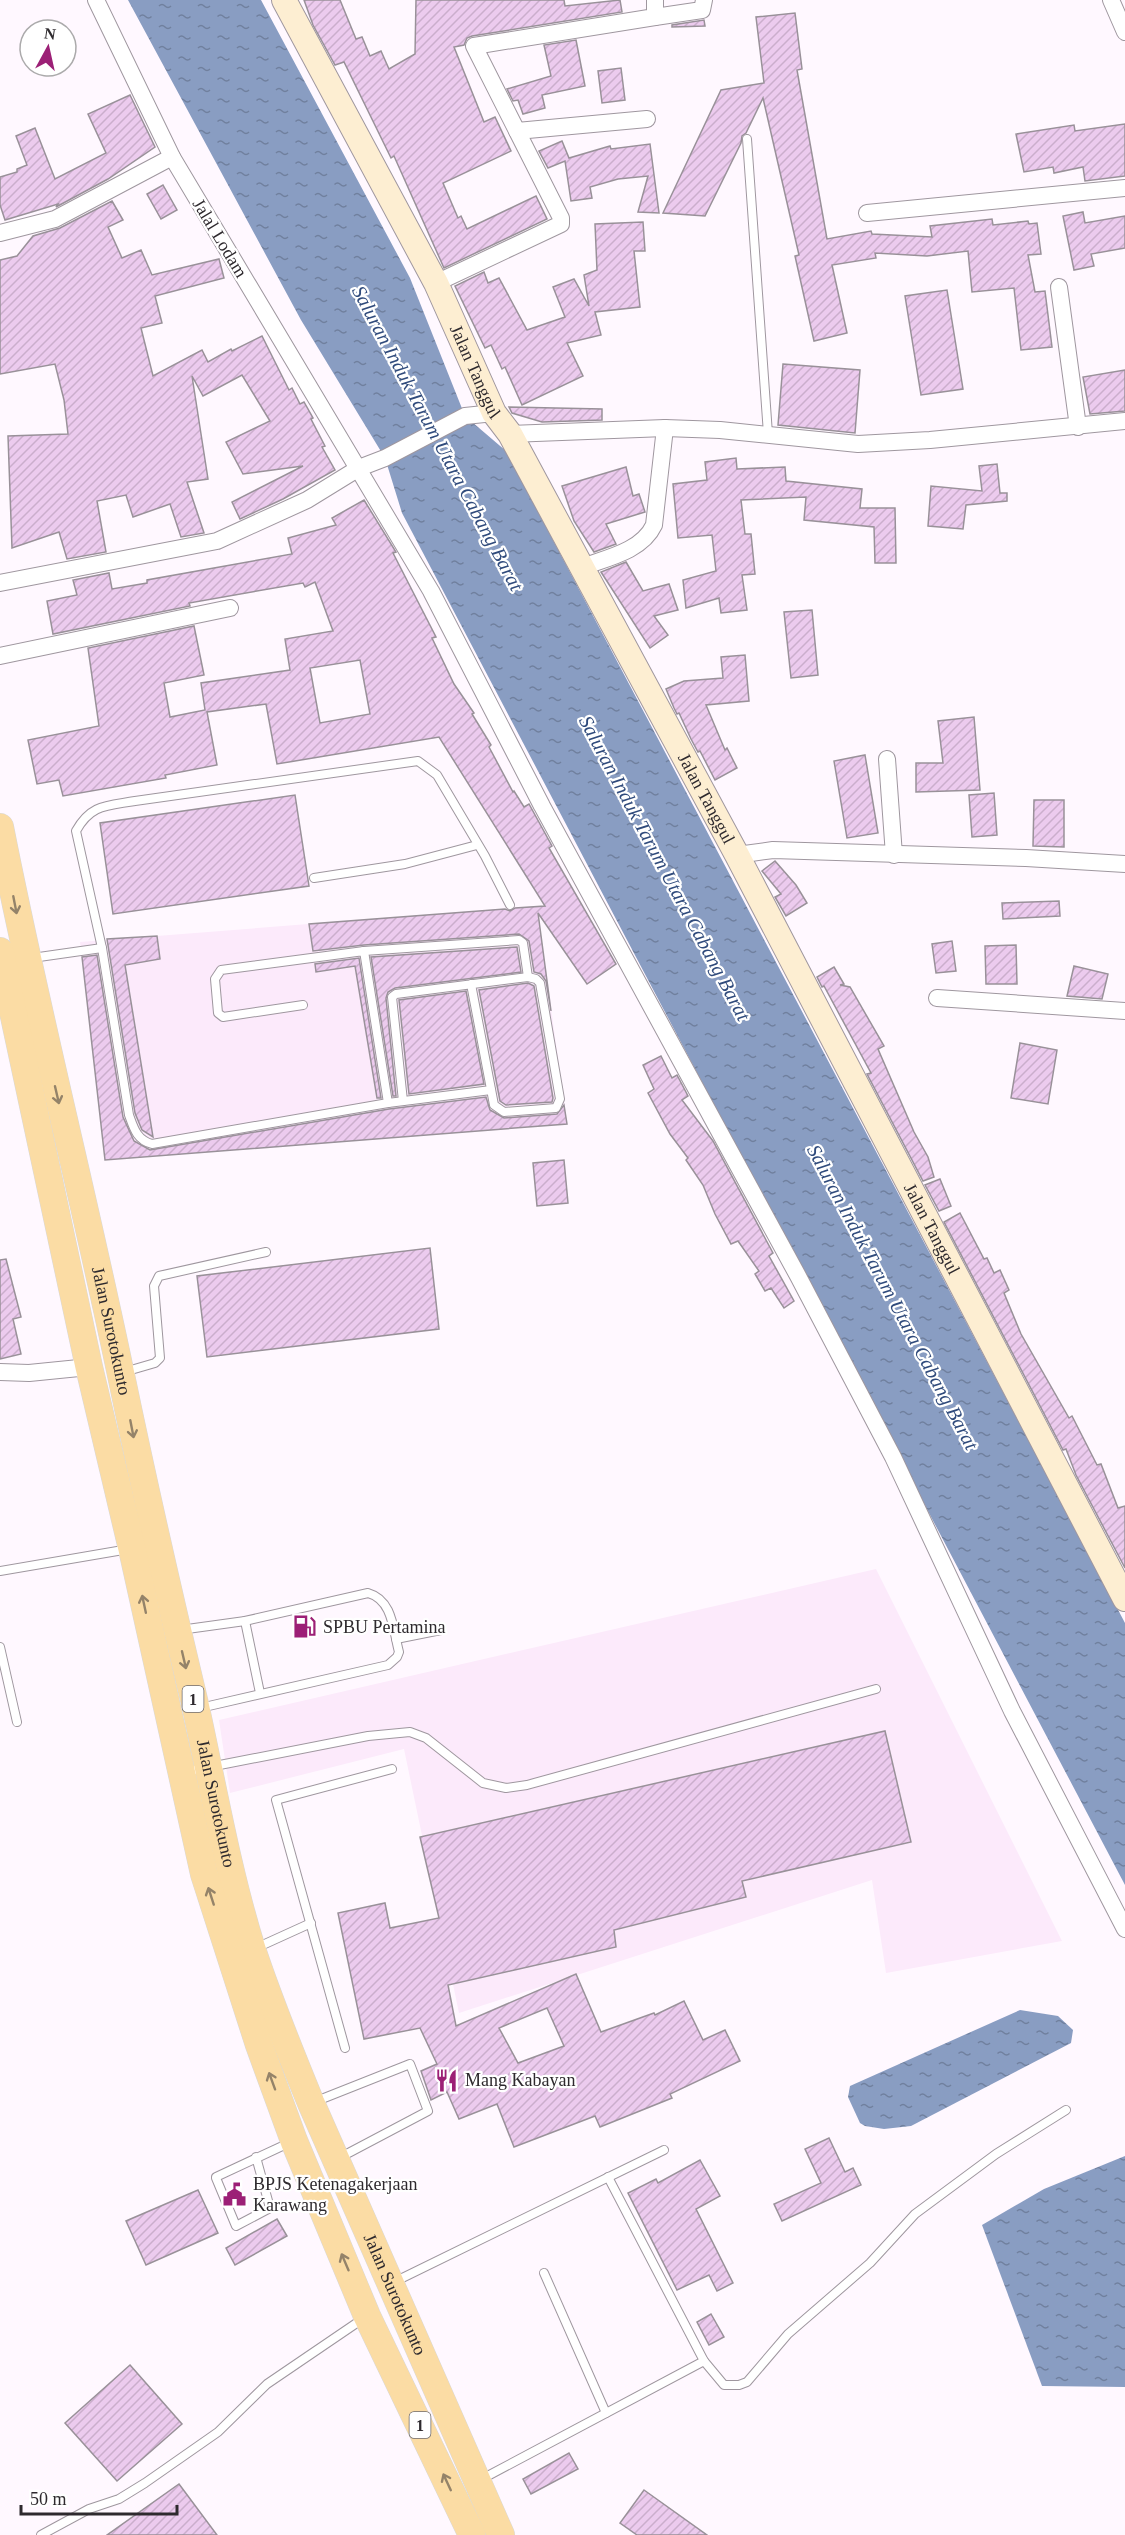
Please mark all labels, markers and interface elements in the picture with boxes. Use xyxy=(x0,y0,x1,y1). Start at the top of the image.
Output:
north arrow xyxy=(18,18,78,78)
text: N xyxy=(43,24,57,43)
street label: Jalal Lodam xyxy=(189,195,251,281)
water label: Saluran Induk Tarum Utara Cabang Barat xyxy=(347,282,528,595)
street label: Jalan Tanggul xyxy=(446,322,505,423)
water label: Saluran Induk Tarum Utara Cabang Barat xyxy=(574,712,755,1025)
street label: Jalan Tanggul xyxy=(674,750,739,847)
one-way arrow xyxy=(10,894,21,914)
one-way arrow xyxy=(52,1085,63,1104)
water label: Saluran Induk Tarum Utara Cabang Barat xyxy=(802,1141,983,1454)
street label: Jalan Tanggul xyxy=(900,1180,964,1278)
street label: Jalan Surotokunto xyxy=(88,1265,135,1397)
one-way arrow xyxy=(127,1419,138,1438)
one-way arrow xyxy=(138,1595,149,1614)
fuel station icon: SPBU Pertamina xyxy=(292,1614,318,1640)
place label: SPBU Pertamina xyxy=(323,1617,446,1637)
one-way arrow xyxy=(179,1650,191,1669)
road number: 1 xyxy=(182,1686,204,1712)
street label: Jalan Surotokunto xyxy=(193,1737,240,1869)
one-way arrow xyxy=(204,1887,215,1906)
restaurant icon: Mang Kabayan xyxy=(434,2067,460,2093)
place label: Mang Kabayan xyxy=(465,2070,575,2090)
one-way arrow xyxy=(266,2072,277,2091)
place label: BPJS Ketenagakerjaan Karawang xyxy=(253,2174,417,2215)
public building icon: BPJS Ketenagakerjaan Karawang xyxy=(222,2181,248,2207)
street label: Jalan Surotokunto xyxy=(360,2230,431,2358)
one-way arrow xyxy=(339,2253,350,2272)
road number: 1 xyxy=(410,2412,430,2438)
one-way arrow xyxy=(441,2473,452,2491)
scale bar xyxy=(21,2478,177,2516)
text: 50 m xyxy=(30,2489,67,2509)

